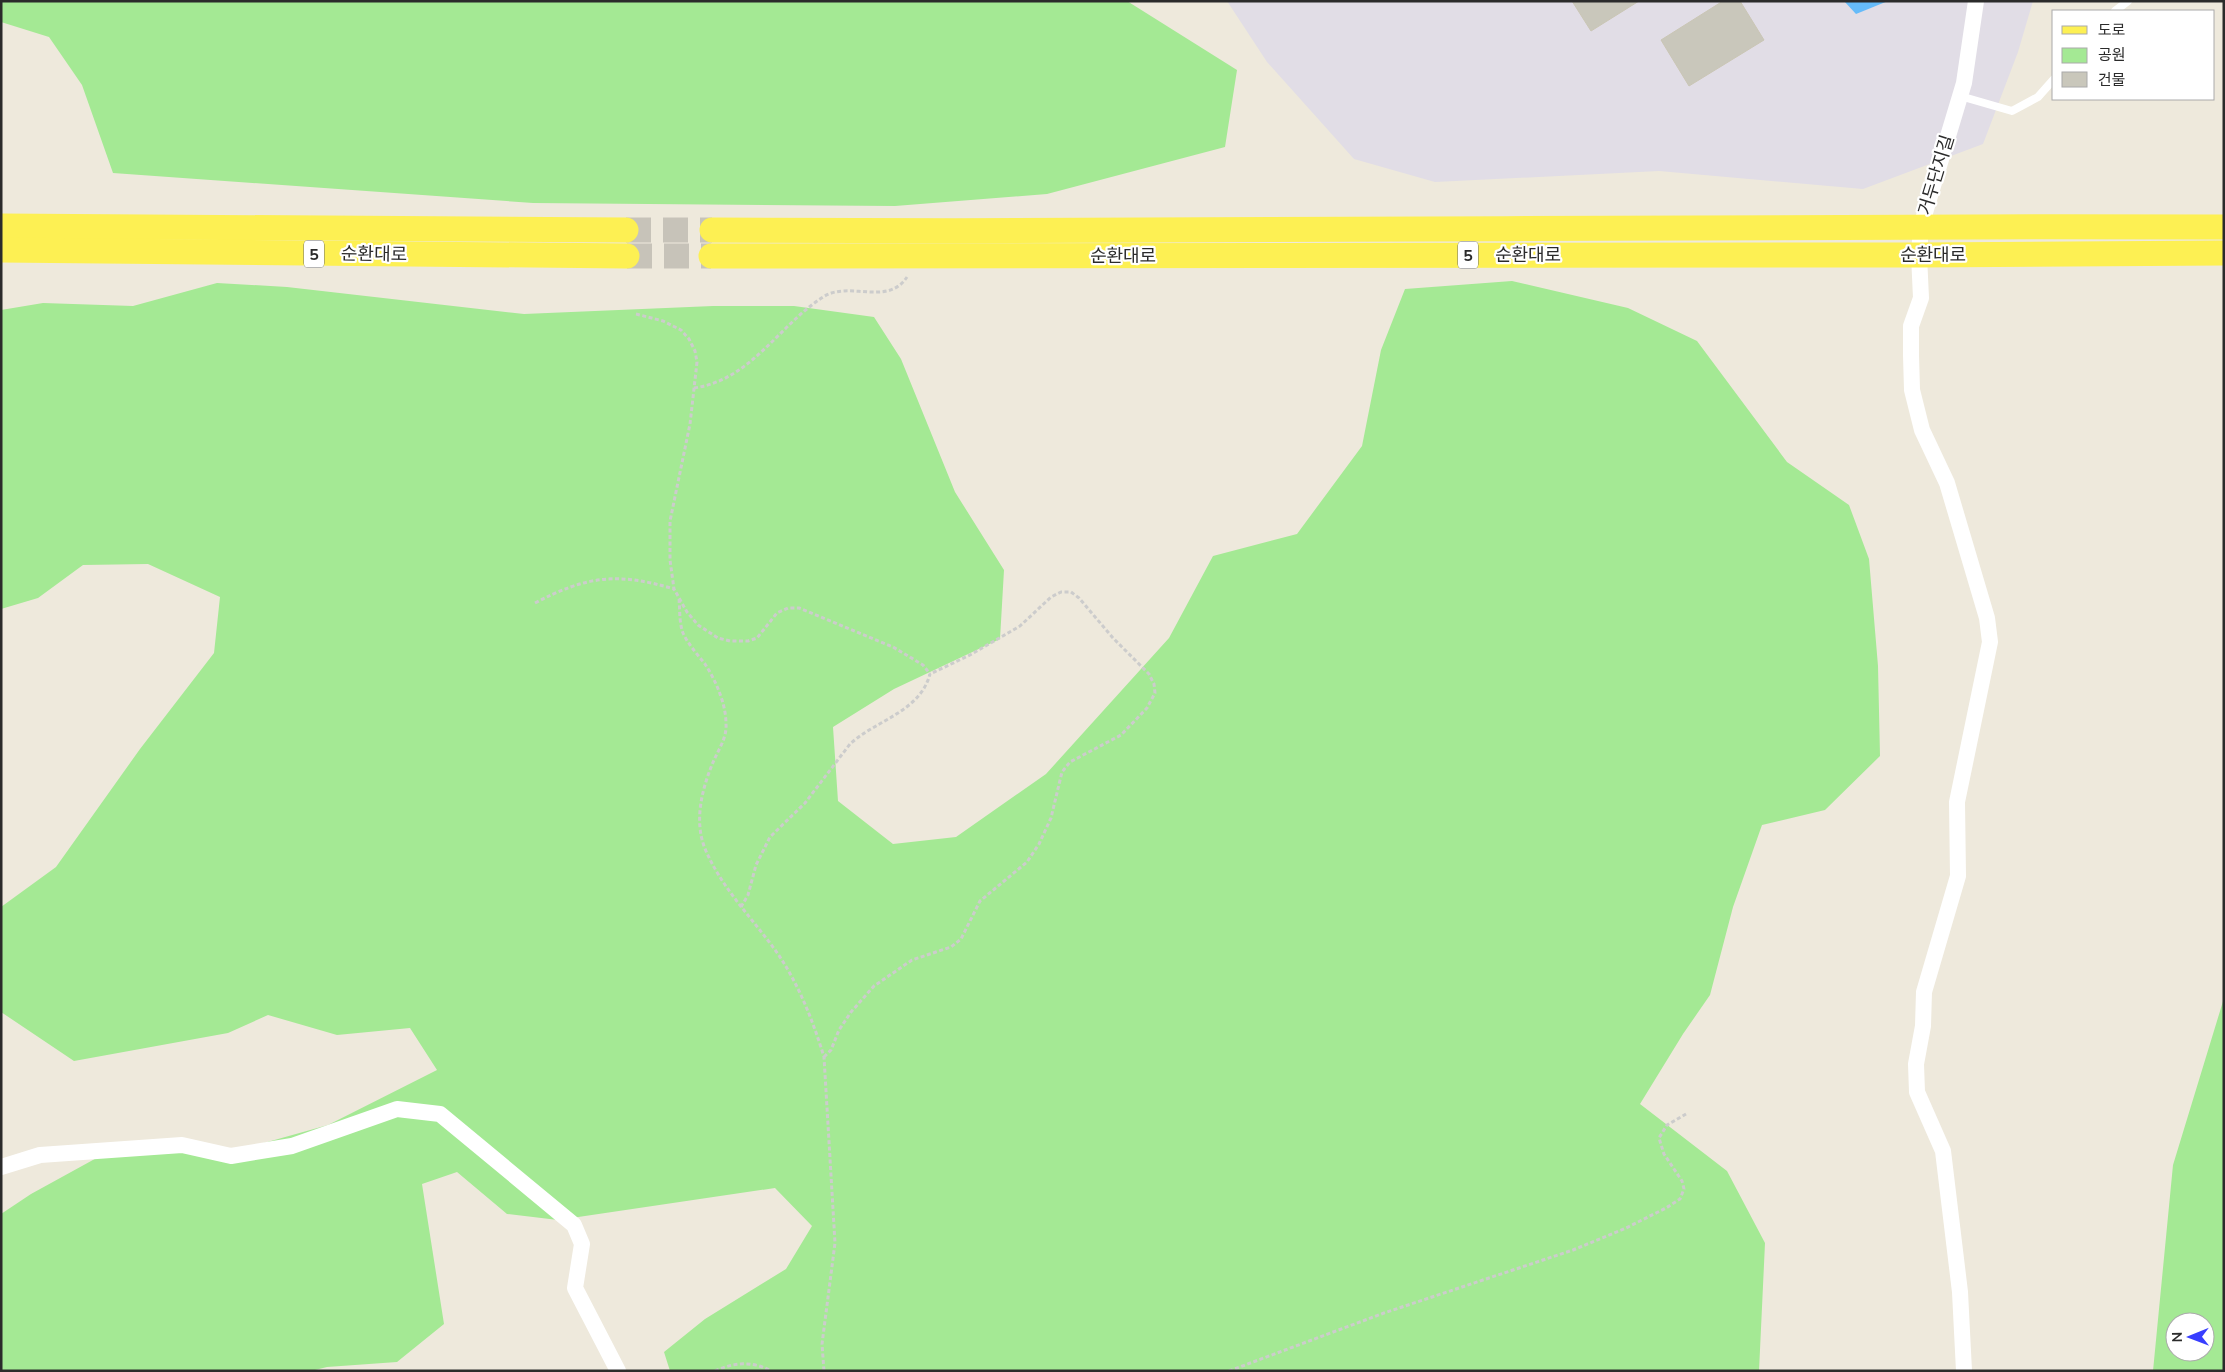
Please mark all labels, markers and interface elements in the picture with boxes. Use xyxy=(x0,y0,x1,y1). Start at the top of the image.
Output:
legend xyxy=(2052,10,2215,100)
text: 도로 xyxy=(2098,20,2126,40)
text: 공원 xyxy=(2098,45,2126,65)
text: 건물 xyxy=(2098,70,2126,90)
street label: 거두단지길 xyxy=(1912,132,1960,218)
road number: 5 xyxy=(304,240,324,268)
street label: 순환대로 xyxy=(341,241,407,267)
road number: 5 xyxy=(1458,242,1478,268)
street label: 순환대로 xyxy=(1495,243,1561,267)
street label: 순환대로 xyxy=(1900,243,1966,267)
street label: 순환대로 xyxy=(1090,244,1156,268)
north arrow xyxy=(2165,1312,2215,1362)
text: N xyxy=(2168,1332,2187,1343)

